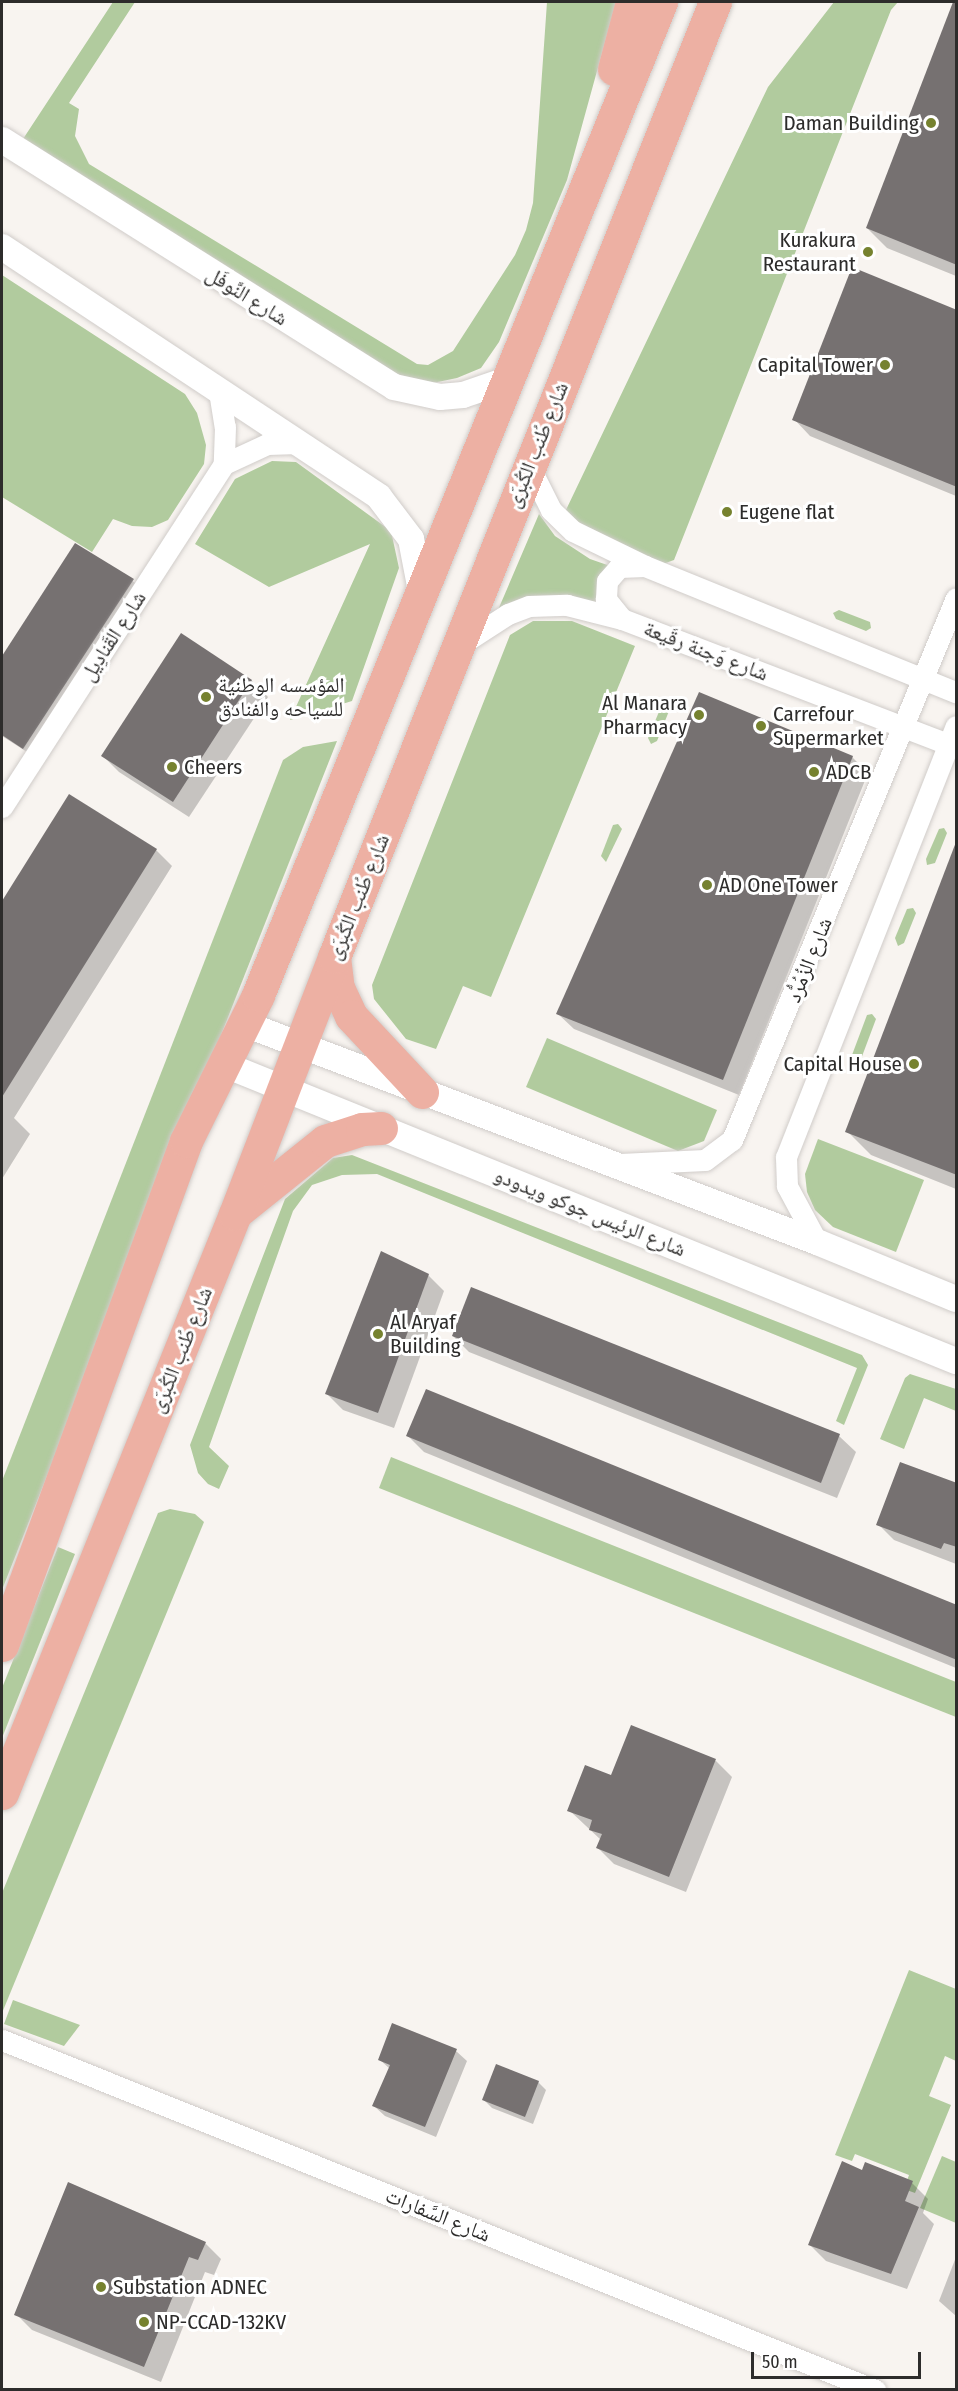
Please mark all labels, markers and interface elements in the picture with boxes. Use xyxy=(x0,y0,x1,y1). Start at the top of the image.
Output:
place label: Daman Building xyxy=(784,110,919,136)
marker: Daman Building xyxy=(924,116,938,130)
place label: Kurakura Restaurant xyxy=(763,227,856,277)
marker: Kurakura Restaurant xyxy=(861,245,875,259)
street label: شارع النَّوفَل xyxy=(202,261,292,331)
place label: Capital Tower xyxy=(757,352,873,378)
marker: Capital Tower xyxy=(878,358,892,372)
street label: شارع طُنب الكُبرَى xyxy=(500,378,574,512)
place label: Eugene flat xyxy=(739,499,834,525)
marker: Eugene flat xyxy=(720,505,734,519)
street label: شارع القَنادِيل xyxy=(75,586,151,686)
street label: شارع وَجنة رقَيعة xyxy=(640,616,772,686)
place label: المؤسسه الوطنية للسياحه والفنادق xyxy=(218,672,344,722)
marker: المؤسسه الوطنية للسياحه والفنادق xyxy=(199,690,213,704)
place label: Al Manara Pharmacy xyxy=(602,690,687,740)
place label: Carrefour Supermarket xyxy=(773,701,884,751)
marker: Al Manara Pharmacy xyxy=(692,708,706,722)
marker: Carrefour Supermarket xyxy=(754,719,768,733)
place label: Cheers xyxy=(184,754,242,780)
place label: ADCB xyxy=(826,759,871,785)
marker: Cheers xyxy=(165,760,179,774)
marker: ADCB xyxy=(807,765,821,779)
street label: شارع طُنب الكُبرَى xyxy=(321,830,395,964)
place label: AD One Tower xyxy=(719,872,838,898)
marker: AD One Tower xyxy=(700,878,714,892)
street label: شارع الزُمُرُّد xyxy=(781,914,837,1006)
place label: Capital House xyxy=(783,1051,902,1077)
marker: Capital House xyxy=(907,1057,921,1071)
street label: شارع الرئيس جوكو ويدودو xyxy=(491,1162,689,1262)
street label: شارع طُنب الكُبرَى xyxy=(144,1283,218,1417)
place label: Al Aryaf Building xyxy=(390,1309,461,1359)
marker: Al Aryaf Building xyxy=(371,1327,385,1341)
street label: شارع السَّفارات xyxy=(382,2183,494,2247)
place label: Substation ADNEC xyxy=(113,2274,267,2300)
marker: Substation ADNEC xyxy=(94,2280,108,2294)
place label: NP-CCAD-132KV xyxy=(156,2309,286,2335)
marker: NP-CCAD-132KV xyxy=(137,2315,151,2329)
scale bar xyxy=(754,2340,924,2378)
text: 50 m xyxy=(762,2351,798,2373)

